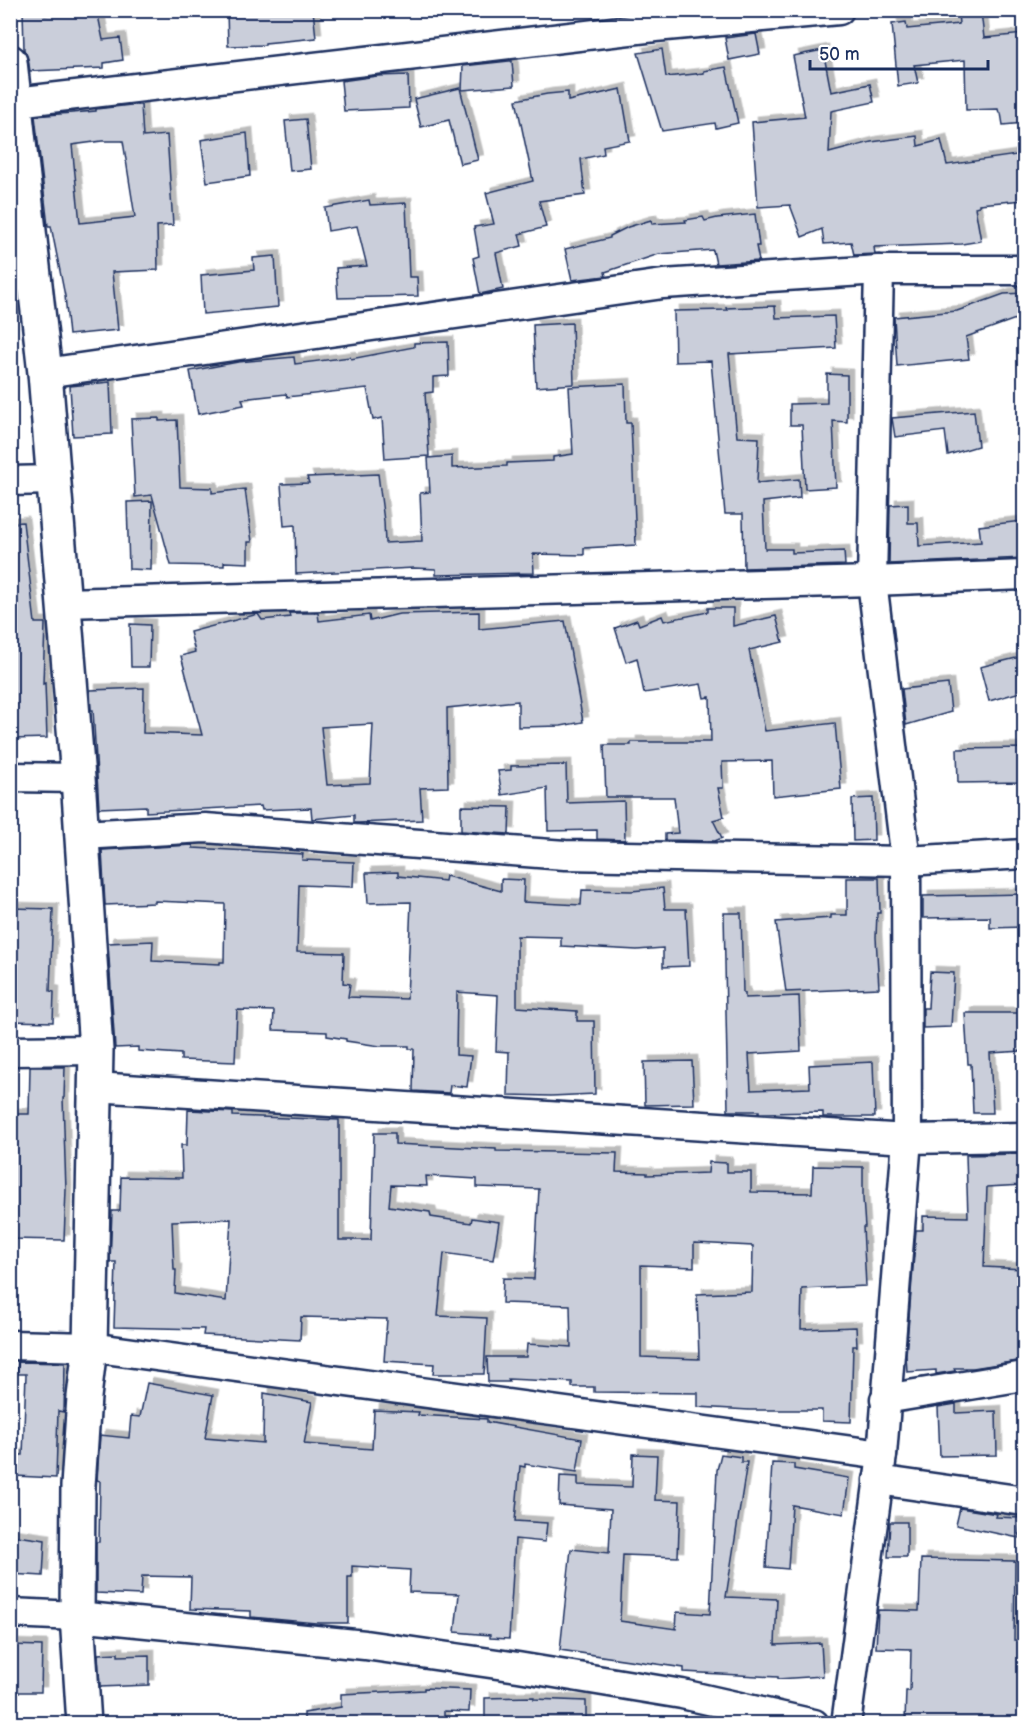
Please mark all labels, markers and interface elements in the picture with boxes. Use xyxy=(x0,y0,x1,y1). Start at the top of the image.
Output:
scale bar xyxy=(810,33,988,71)
text: 50 m xyxy=(819,44,860,65)

